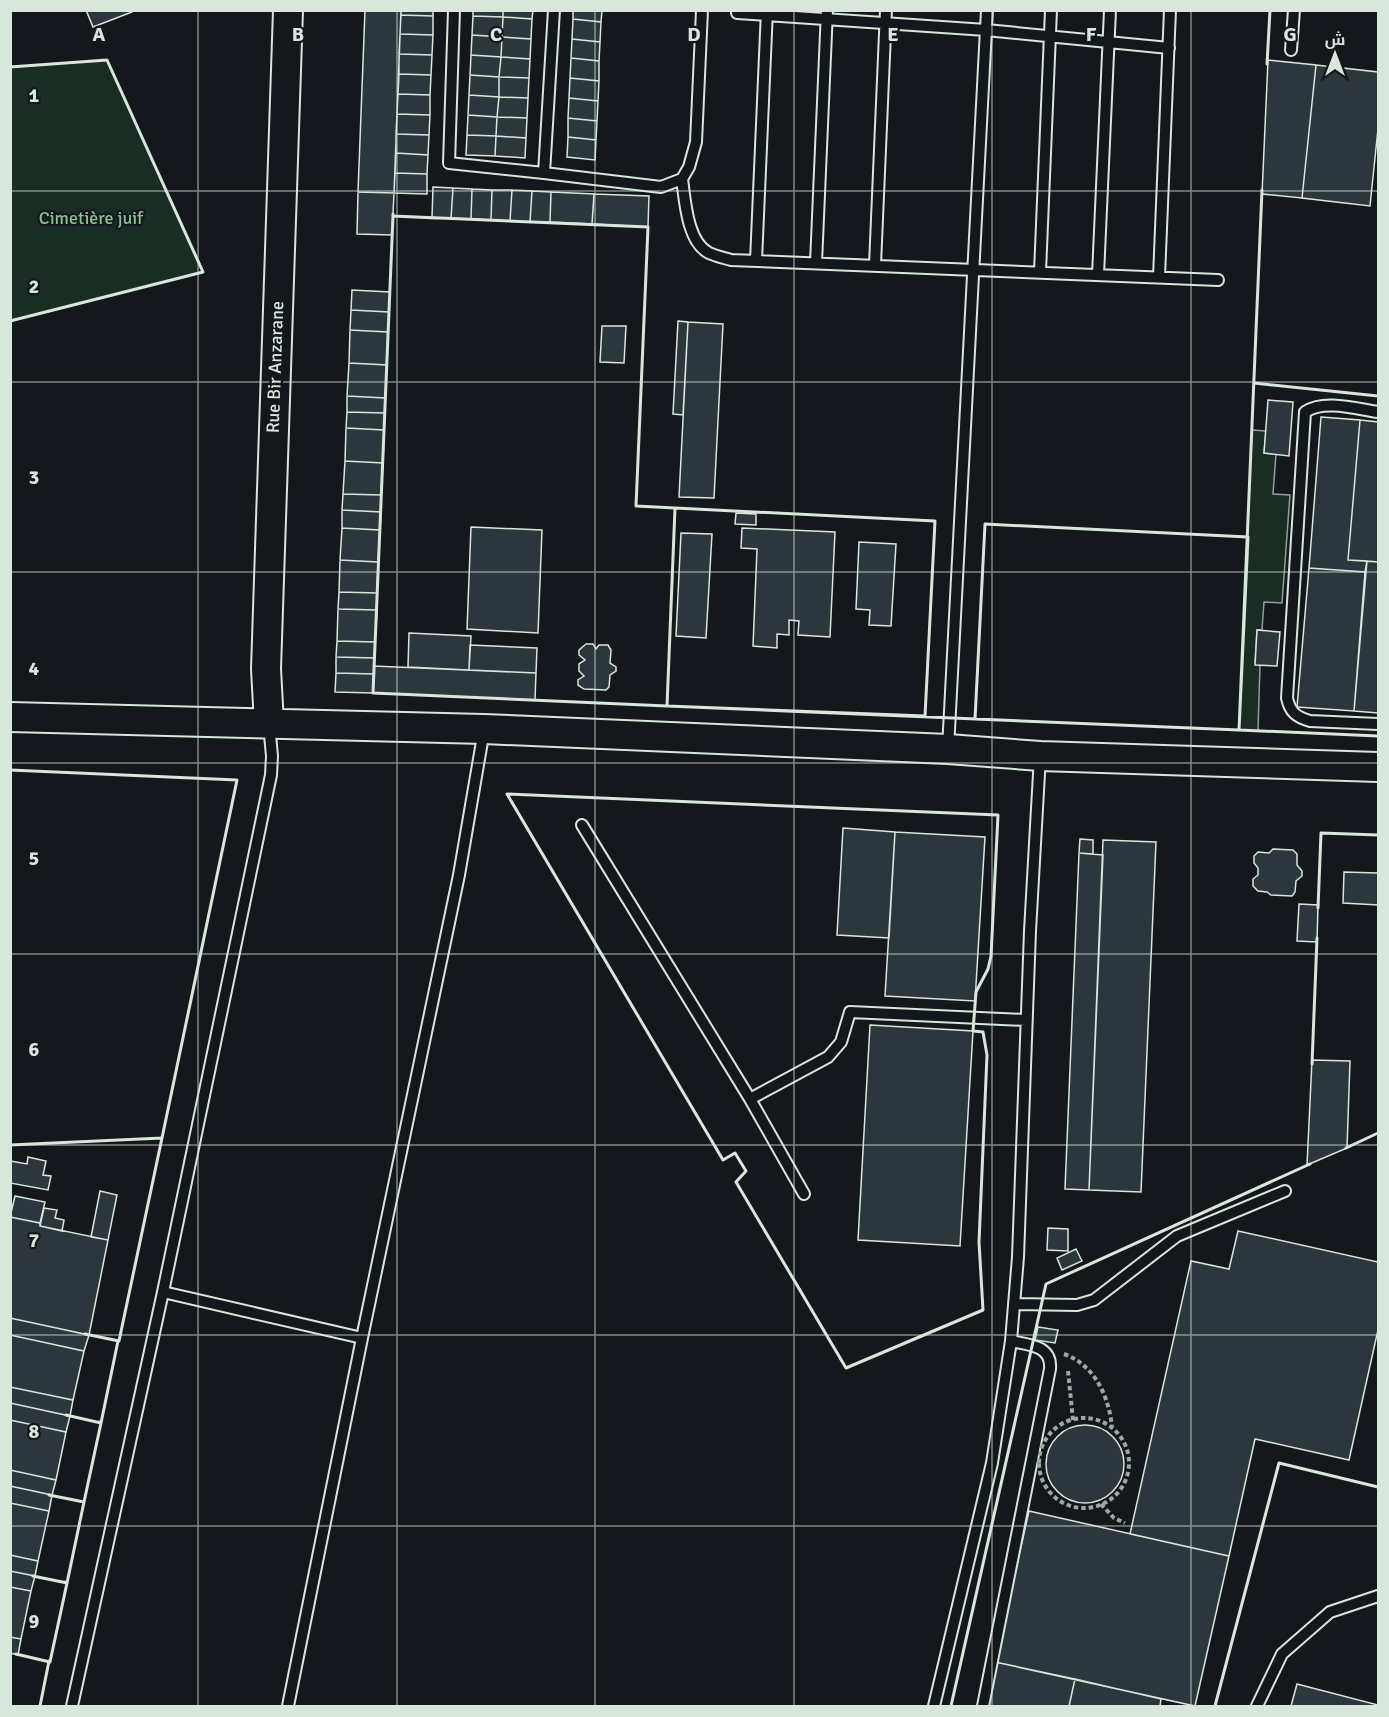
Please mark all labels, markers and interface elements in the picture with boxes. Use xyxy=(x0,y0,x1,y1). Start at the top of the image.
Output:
text: A xyxy=(93,22,106,47)
text: B xyxy=(292,22,304,47)
text: C xyxy=(490,22,502,47)
text: D xyxy=(687,22,701,47)
text: E xyxy=(887,22,899,47)
text: F xyxy=(1086,22,1097,47)
text: G xyxy=(1283,22,1297,47)
north arrow xyxy=(1305,24,1365,84)
text: ش xyxy=(1325,30,1345,50)
text: 1 xyxy=(29,83,40,108)
park label: Cimetière juif xyxy=(39,207,144,229)
text: 2 xyxy=(29,274,39,299)
street label: Rue Bir Anzarane xyxy=(262,301,288,433)
text: 3 xyxy=(29,465,39,490)
text: 4 xyxy=(29,656,40,681)
text: 5 xyxy=(29,846,39,871)
text: 6 xyxy=(29,1037,40,1062)
text: 7 xyxy=(29,1228,40,1253)
text: 8 xyxy=(29,1419,40,1444)
text: 9 xyxy=(29,1609,40,1634)

